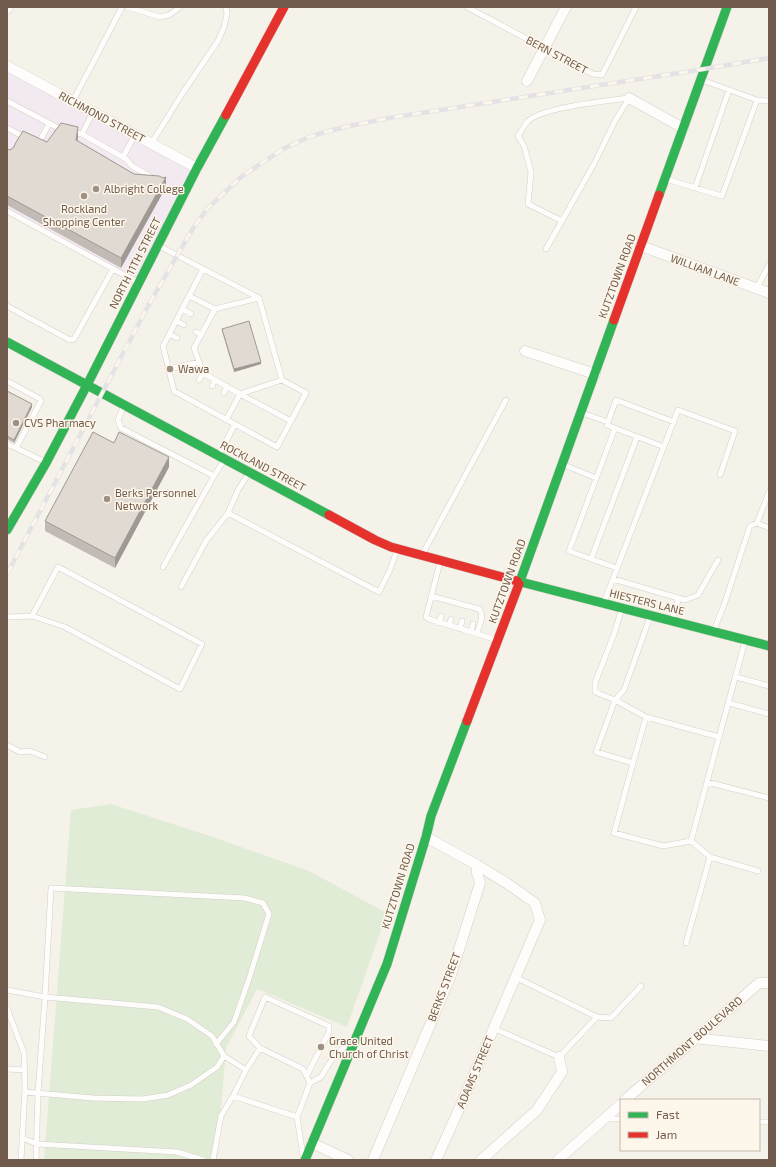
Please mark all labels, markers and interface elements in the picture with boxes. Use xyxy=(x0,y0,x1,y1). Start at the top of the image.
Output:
street label: BERN STREET xyxy=(524,33,591,77)
street label: RICHMOND STREET xyxy=(57,88,148,145)
place label: Albright College xyxy=(104,182,184,195)
marker: Albright College xyxy=(91,184,101,194)
marker: Rockland Shopping Center xyxy=(79,191,89,201)
place label: Rockland Shopping Center xyxy=(43,202,126,228)
street label: NORTH 11TH STREET xyxy=(106,214,164,311)
street label: KUTZTOWN ROAD xyxy=(595,232,638,320)
street label: WILLIAM LANE xyxy=(669,251,742,288)
place label: Wawa xyxy=(178,362,209,375)
marker: Wawa xyxy=(165,364,175,374)
place label: CVS Pharmacy xyxy=(24,416,96,429)
marker: CVS Pharmacy xyxy=(11,418,21,428)
street label: ROCKLAND STREET xyxy=(218,438,309,494)
place label: Berks Personnel Network xyxy=(115,486,197,512)
marker: Berks Personnel Network xyxy=(102,494,112,504)
street label: KUTZTOWN ROAD xyxy=(485,537,528,625)
street label: HIESTERS LANE xyxy=(608,586,686,617)
street label: KUTZTOWN ROAD xyxy=(378,841,417,930)
street label: BERKS STREET xyxy=(424,950,463,1023)
street label: NORTHMONT BOULEVARD xyxy=(639,993,745,1088)
street label: ADAMS STREET xyxy=(453,1033,496,1110)
place label: Grace United Church of Christ xyxy=(329,1034,409,1060)
marker: Grace United Church of Christ xyxy=(316,1042,326,1052)
legend xyxy=(620,1099,760,1151)
text: Fast xyxy=(656,1107,680,1121)
text: Jam xyxy=(656,1127,677,1141)

